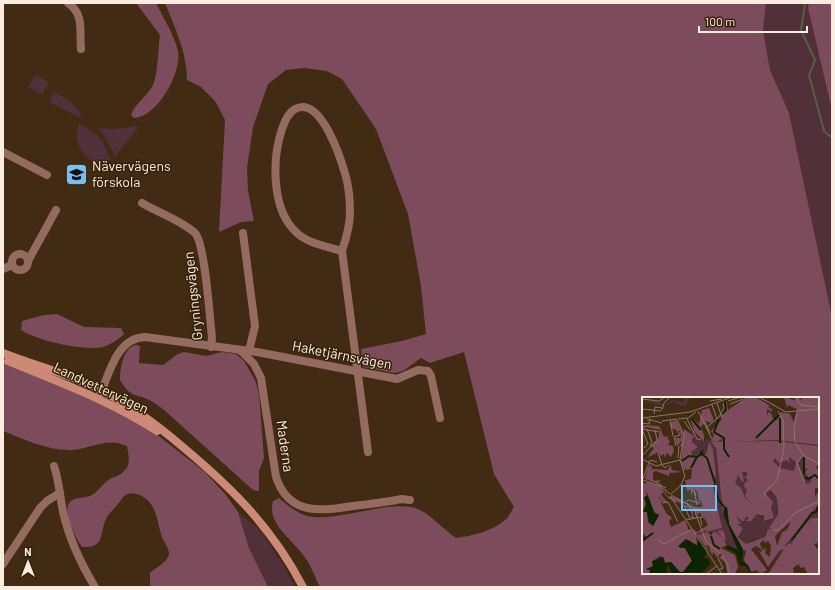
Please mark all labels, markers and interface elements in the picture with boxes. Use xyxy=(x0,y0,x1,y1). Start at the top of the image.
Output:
scale bar xyxy=(699,8,807,34)
text: 100 m xyxy=(705,14,735,28)
place label: Nävervägens förskola xyxy=(92,157,171,190)
school or university icon: Nävervägens förskola xyxy=(63,161,89,187)
street label: Gryningsvägen xyxy=(179,251,206,341)
street label: Haketjärnsvägen xyxy=(291,337,393,373)
street label: Landvettervägen xyxy=(51,358,151,417)
inset map xyxy=(642,397,819,574)
street label: Maderna xyxy=(273,419,298,473)
north arrow xyxy=(8,542,48,582)
text: N xyxy=(24,545,32,558)

